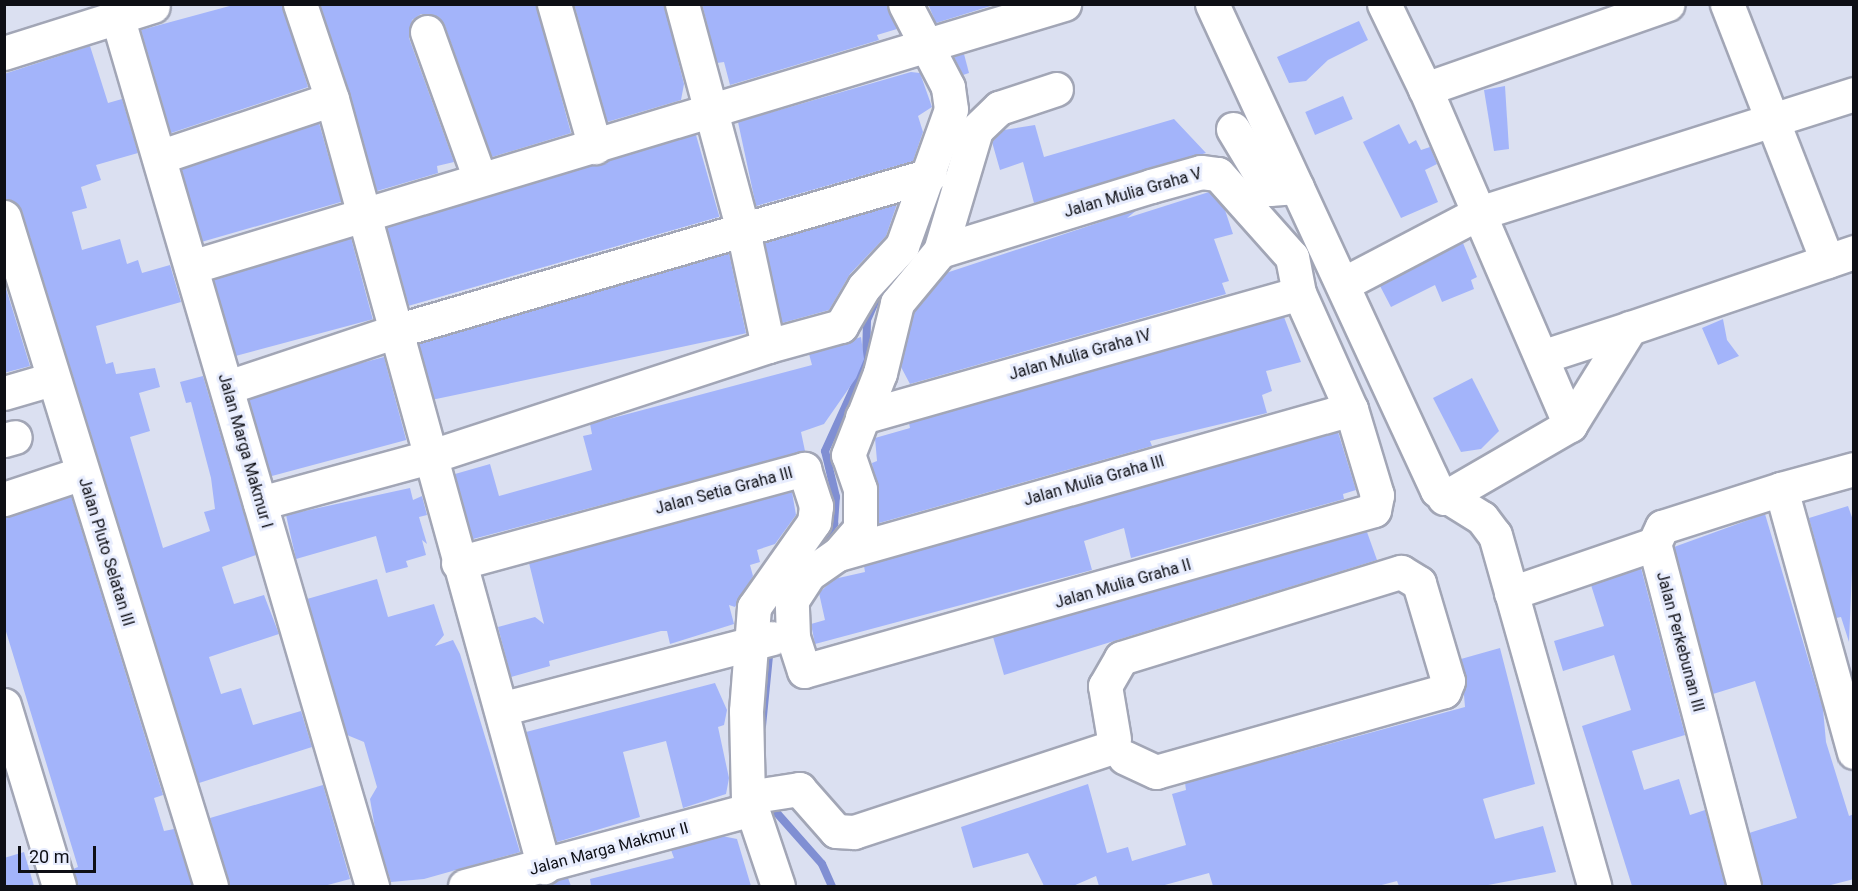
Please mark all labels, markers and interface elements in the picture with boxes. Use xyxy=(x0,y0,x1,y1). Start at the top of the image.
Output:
street label: Jalan Mulia Graha V xyxy=(1062,164,1204,222)
street label: Jalan Mulia Graha IV xyxy=(1007,326,1153,384)
street label: Jalan Marga Makmur I xyxy=(214,371,276,531)
street label: Jalan Mulia Graha III xyxy=(1021,452,1167,510)
street label: Jalan Setia Graha III xyxy=(653,463,795,519)
street label: Jalan Pluto Selatan III xyxy=(74,475,138,629)
street label: Jalan Mulia Graha II xyxy=(1053,555,1193,613)
street label: Jalan Perkebunan III xyxy=(1652,570,1708,714)
street label: Jalan Marga Makmur II xyxy=(527,818,691,880)
scale bar xyxy=(21,834,99,872)
text: 20 m xyxy=(29,846,69,867)

